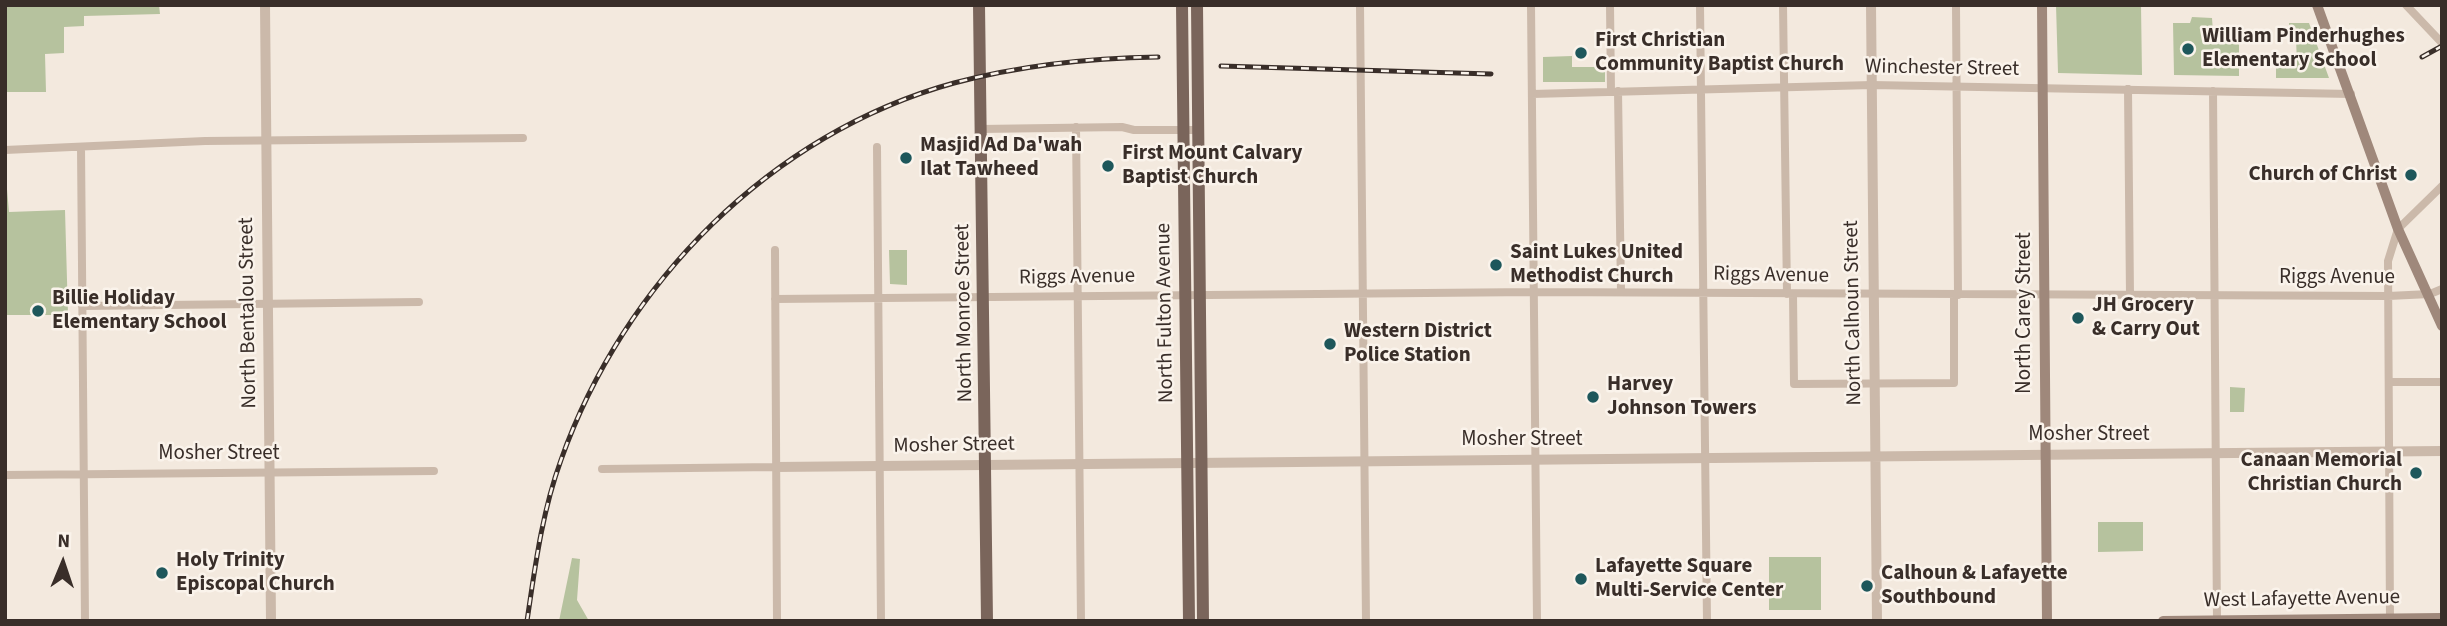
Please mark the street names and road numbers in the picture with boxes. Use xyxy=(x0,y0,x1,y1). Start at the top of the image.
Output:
street label: Winchester Street xyxy=(1865,55,2019,83)
street label: North Bentalou Street xyxy=(235,217,263,409)
street label: North Calhoun Street xyxy=(1840,220,1868,406)
street label: North Monroe Street xyxy=(951,223,979,403)
street label: North Fulton Avenue xyxy=(1152,223,1180,403)
street label: North Carey Street xyxy=(2012,232,2038,394)
street label: Riggs Avenue xyxy=(1713,262,1829,290)
street label: Riggs Avenue xyxy=(1019,264,1135,292)
street label: Riggs Avenue xyxy=(2279,265,2395,291)
street label: Mosher Street xyxy=(2028,422,2150,448)
street label: Mosher Street xyxy=(1461,427,1583,453)
street label: Mosher Street xyxy=(893,432,1015,460)
street label: Mosher Street xyxy=(158,441,280,467)
street label: West Lafayette Avenue xyxy=(2204,586,2400,614)

